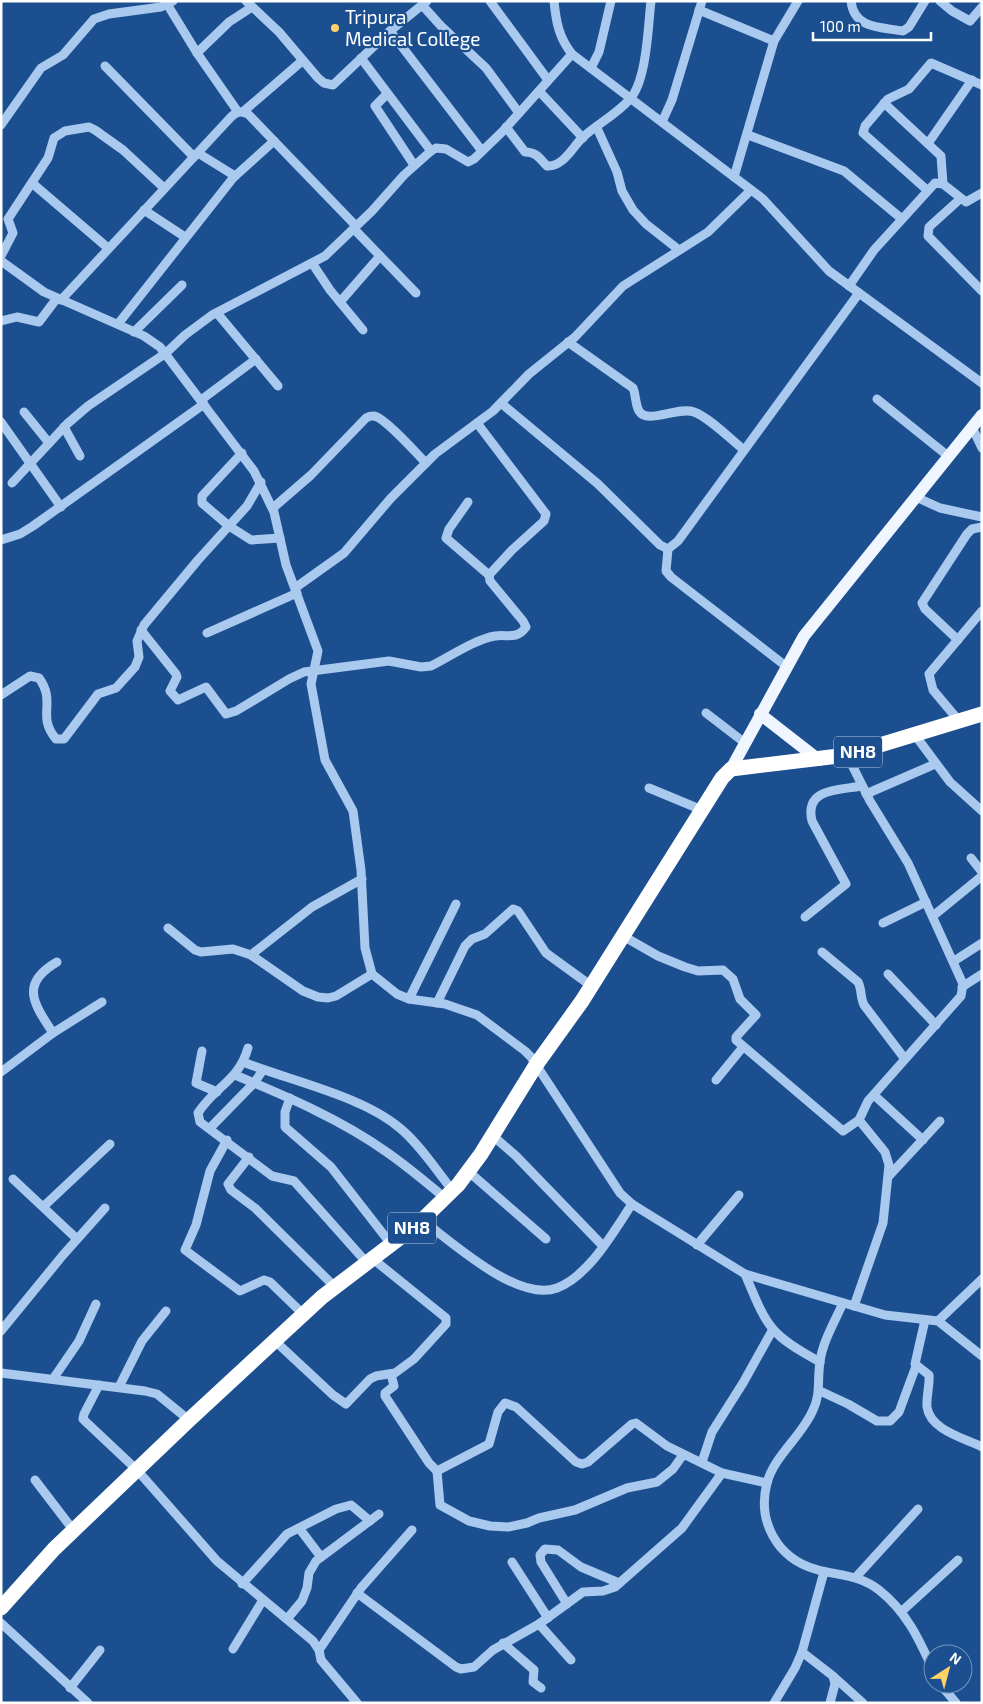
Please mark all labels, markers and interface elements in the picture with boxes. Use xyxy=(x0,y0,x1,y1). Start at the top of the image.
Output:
place label: Tripura Medical College xyxy=(345,5,480,50)
scale bar xyxy=(813,10,930,42)
text: 100 m xyxy=(820,17,861,35)
marker: Tripura Medical College xyxy=(329,22,341,34)
road number: NH8 xyxy=(834,736,882,768)
road number: NH8 xyxy=(388,1212,436,1244)
north arrow xyxy=(923,1644,973,1694)
text: N xyxy=(947,1648,965,1668)

